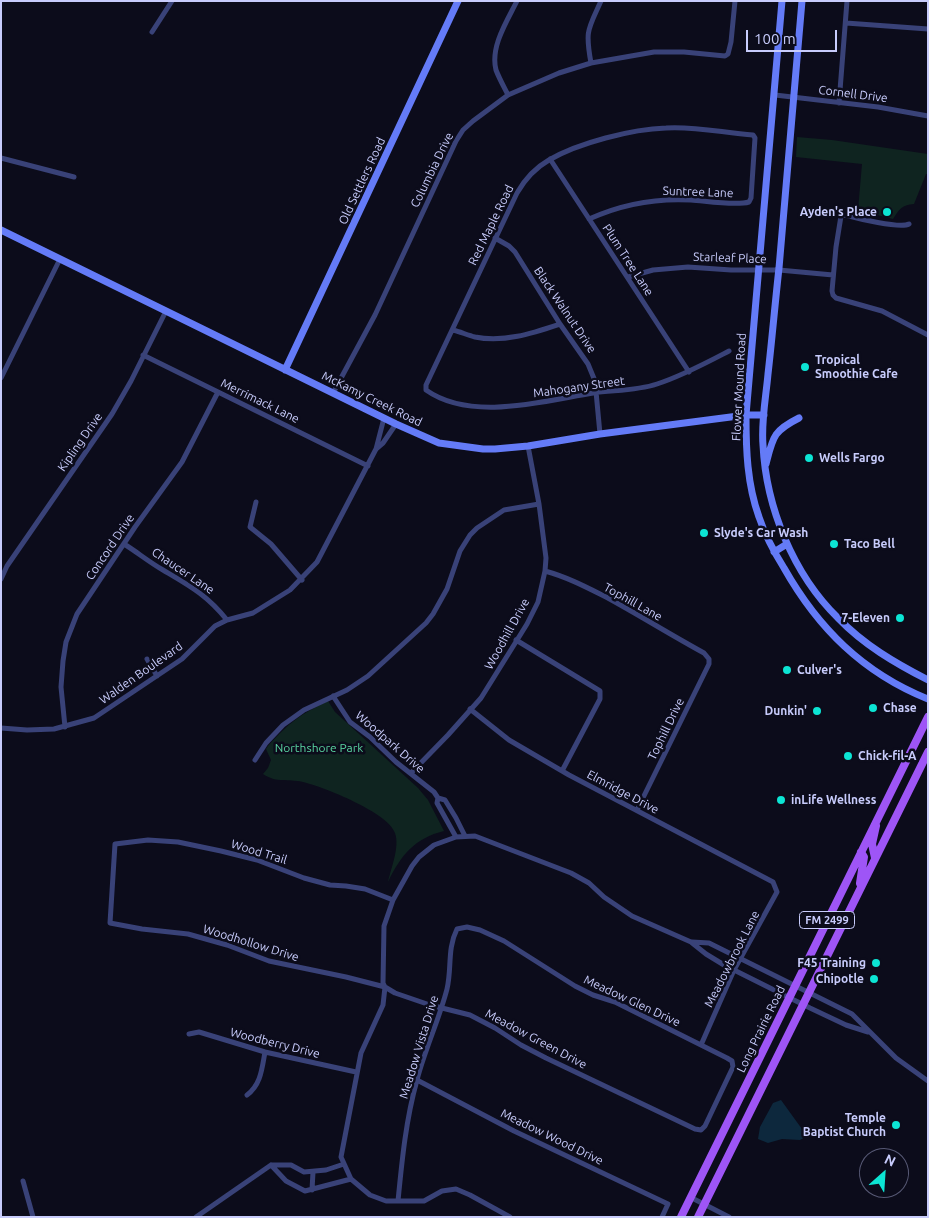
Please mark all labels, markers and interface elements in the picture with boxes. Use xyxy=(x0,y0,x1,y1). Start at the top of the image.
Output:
scale bar xyxy=(749,20,840,52)
text: 100 m xyxy=(754,30,796,47)
street label: Cornell Drive xyxy=(817,83,889,105)
street label: Columbia Drive xyxy=(408,130,456,210)
street label: Old Settlers Road xyxy=(336,135,388,227)
street label: Red Maple Road xyxy=(465,182,517,268)
street label: Suntree Lane xyxy=(662,184,734,200)
place label: Ayden's Place xyxy=(800,205,877,219)
marker: Ayden's Place xyxy=(881,206,893,218)
street label: Plum Tree Lane xyxy=(599,221,657,299)
street label: Starleaf Place xyxy=(693,250,767,266)
street label: Black Walnut Drive xyxy=(531,264,599,356)
street label: Flower Mound Road xyxy=(729,333,749,441)
place label: Tropical Smoothie Cafe xyxy=(815,353,898,381)
marker: Tropical Smoothie Cafe xyxy=(799,361,811,373)
street label: McKamy Creek Road xyxy=(319,368,425,430)
street label: Mahogany Street xyxy=(532,373,626,401)
street label: Merrimack Lane xyxy=(218,376,302,426)
street label: Kipling Drive xyxy=(54,410,106,474)
place label: Wells Fargo xyxy=(819,451,885,465)
marker: Wells Fargo xyxy=(803,452,815,464)
street label: Concord Drive xyxy=(83,511,137,583)
place label: Slyde's Car Wash xyxy=(714,526,808,540)
marker: Slyde's Car Wash xyxy=(698,527,710,539)
place label: Taco Bell xyxy=(844,537,895,551)
marker: Taco Bell xyxy=(828,538,840,550)
street label: Chaucer Lane xyxy=(149,545,217,597)
street label: Tophill Lane xyxy=(601,580,665,624)
street label: Woodhill Drive xyxy=(482,596,532,672)
place label: 7-Eleven xyxy=(841,611,890,625)
marker: 7-Eleven xyxy=(894,612,906,624)
street label: Walden Boulevard xyxy=(97,639,185,707)
place label: Culver's xyxy=(797,663,842,677)
marker: Culver's xyxy=(781,664,793,676)
street label: Tophill Drive xyxy=(645,696,687,762)
place label: Chase xyxy=(883,701,917,715)
marker: Chase xyxy=(867,702,879,714)
place label: Dunkin' xyxy=(764,704,807,718)
marker: Dunkin' xyxy=(811,705,823,717)
street label: Woodpark Drive xyxy=(352,708,428,776)
park label: Northshore Park xyxy=(275,741,363,755)
place label: Chick-fil-A xyxy=(858,749,917,763)
marker: Chick-fil-A xyxy=(842,750,854,762)
street label: Elmridge Drive xyxy=(585,767,661,817)
place label: inLife Wellness xyxy=(791,793,876,807)
marker: inLife Wellness xyxy=(775,794,787,806)
street label: Wood Trail xyxy=(229,837,289,867)
street label: Meadowbrook Lane xyxy=(701,908,763,1010)
road number: FM 2499 xyxy=(800,912,854,928)
street label: Woodhollow Drive xyxy=(201,922,301,964)
place label: F45 Training xyxy=(797,956,866,970)
marker: F45 Training xyxy=(870,957,882,969)
street label: Meadow Glen Drive xyxy=(581,972,683,1030)
place label: Chipotle xyxy=(816,972,864,986)
marker: Chipotle xyxy=(868,973,880,985)
street label: Long Prairie Road xyxy=(734,983,788,1075)
street label: Meadow Vista Drive xyxy=(396,994,442,1100)
street label: Meadow Green Drive xyxy=(483,1006,589,1072)
street label: Woodberry Drive xyxy=(229,1025,321,1061)
street label: Meadow Wood Drive xyxy=(498,1106,606,1168)
place label: Temple Baptist Church xyxy=(803,1111,886,1139)
marker: Temple Baptist Church xyxy=(890,1119,902,1131)
north arrow xyxy=(859,1148,909,1198)
text: N xyxy=(882,1151,898,1170)

